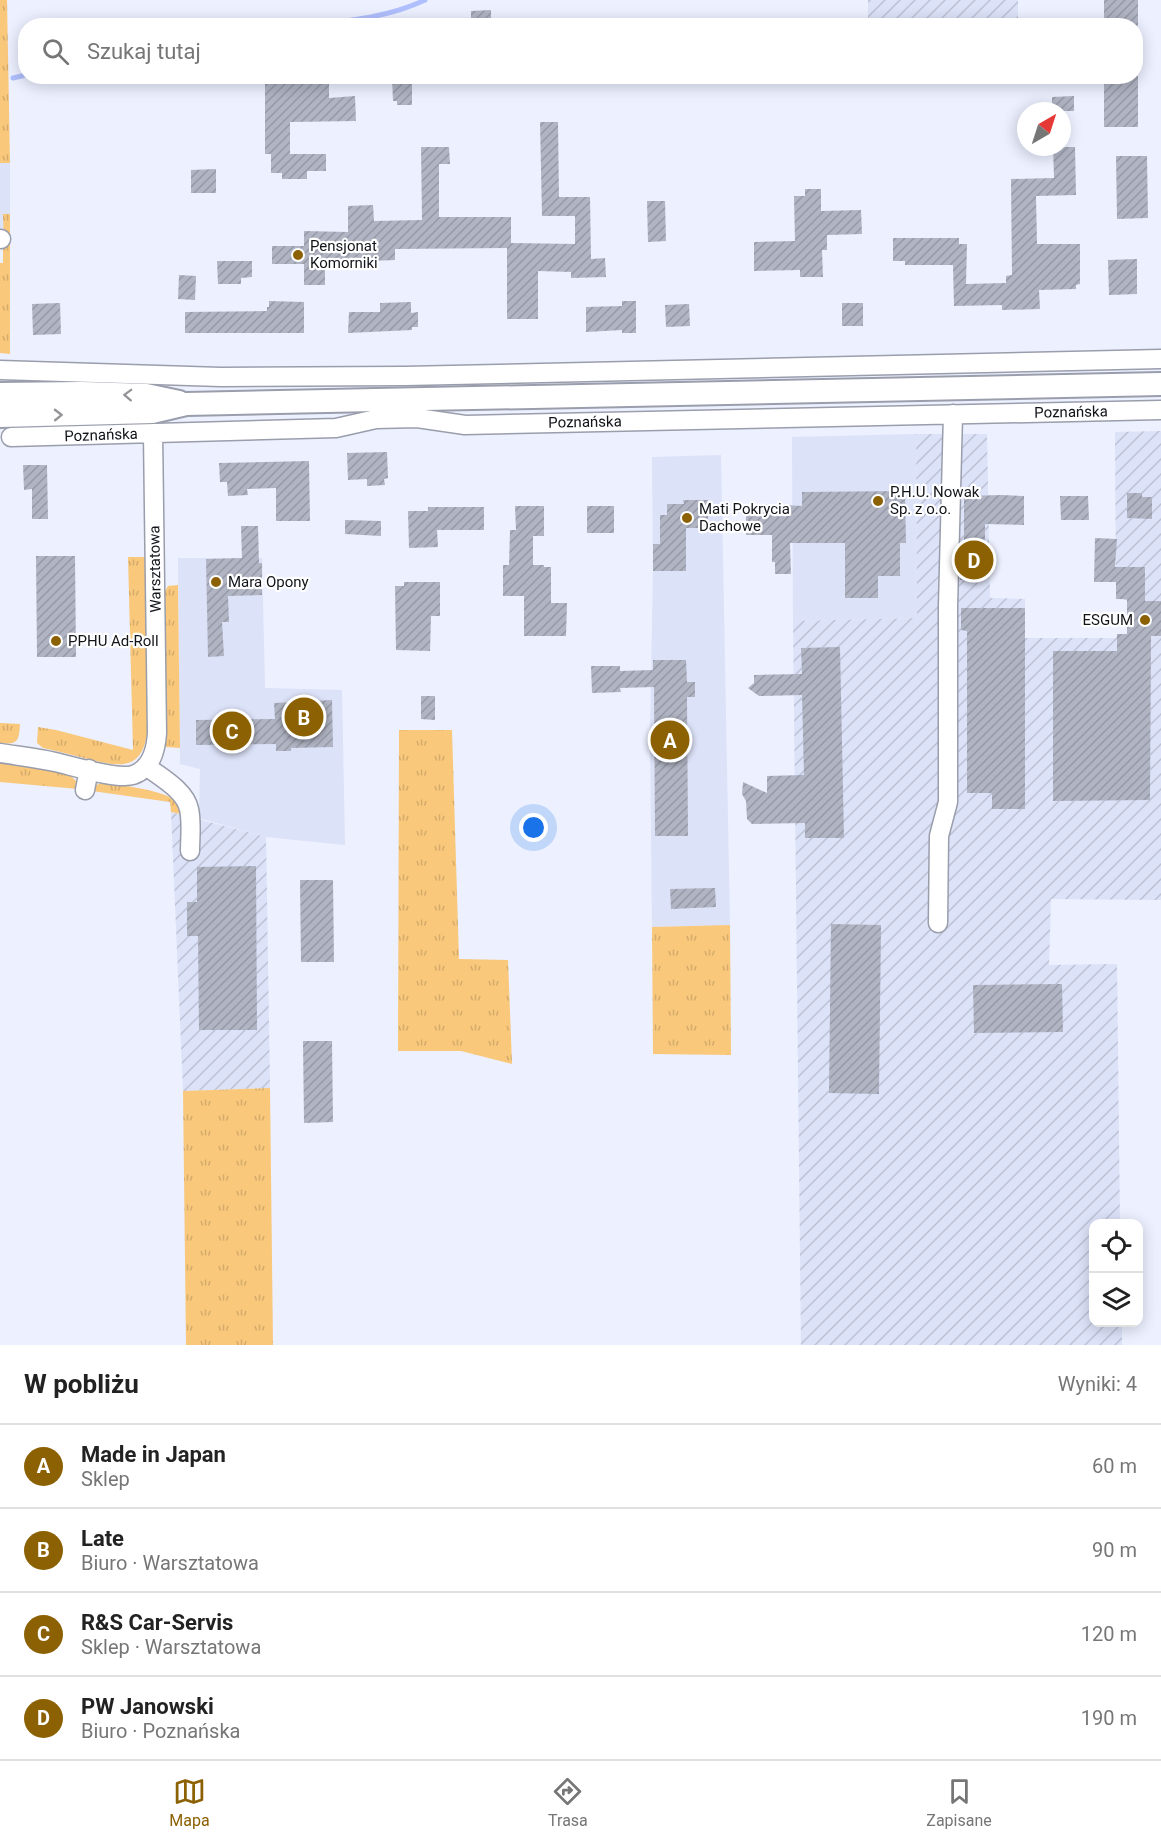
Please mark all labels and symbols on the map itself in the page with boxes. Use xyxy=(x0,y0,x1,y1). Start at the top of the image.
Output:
north arrow xyxy=(1017,102,1071,156)
place label: Pensjonat Komorniki xyxy=(310,237,378,272)
marker: Pensjonat Komorniki xyxy=(291,248,305,262)
one-way arrow xyxy=(124,388,133,401)
street label: Poznańska xyxy=(1034,402,1108,422)
one-way arrow xyxy=(54,409,63,421)
street label: Poznańska xyxy=(548,412,622,432)
street label: Poznańska xyxy=(64,425,138,445)
place label: P.H.U. Nowak Sp. z o.o. xyxy=(890,483,980,518)
marker: P.H.U. Nowak Sp. z o.o. xyxy=(871,494,885,508)
place label: Mati Pokrycia Dachowe xyxy=(699,500,790,535)
marker: Mati Pokrycia Dachowe xyxy=(680,511,694,525)
street label: Warsztatowa xyxy=(145,525,165,613)
pin: D xyxy=(954,538,994,582)
place label: Mara Opony xyxy=(228,573,309,591)
marker: Mara Opony xyxy=(209,575,223,589)
place label: ESGUM xyxy=(1083,611,1133,629)
marker: ESGUM xyxy=(1138,613,1152,627)
place label: PPHU Ad-Roll xyxy=(68,632,159,650)
marker: PPHU Ad-Roll xyxy=(49,634,63,648)
pin: B xyxy=(284,694,324,740)
pin: C xyxy=(212,708,252,754)
pin: A xyxy=(650,718,690,762)
your location xyxy=(519,813,548,842)

